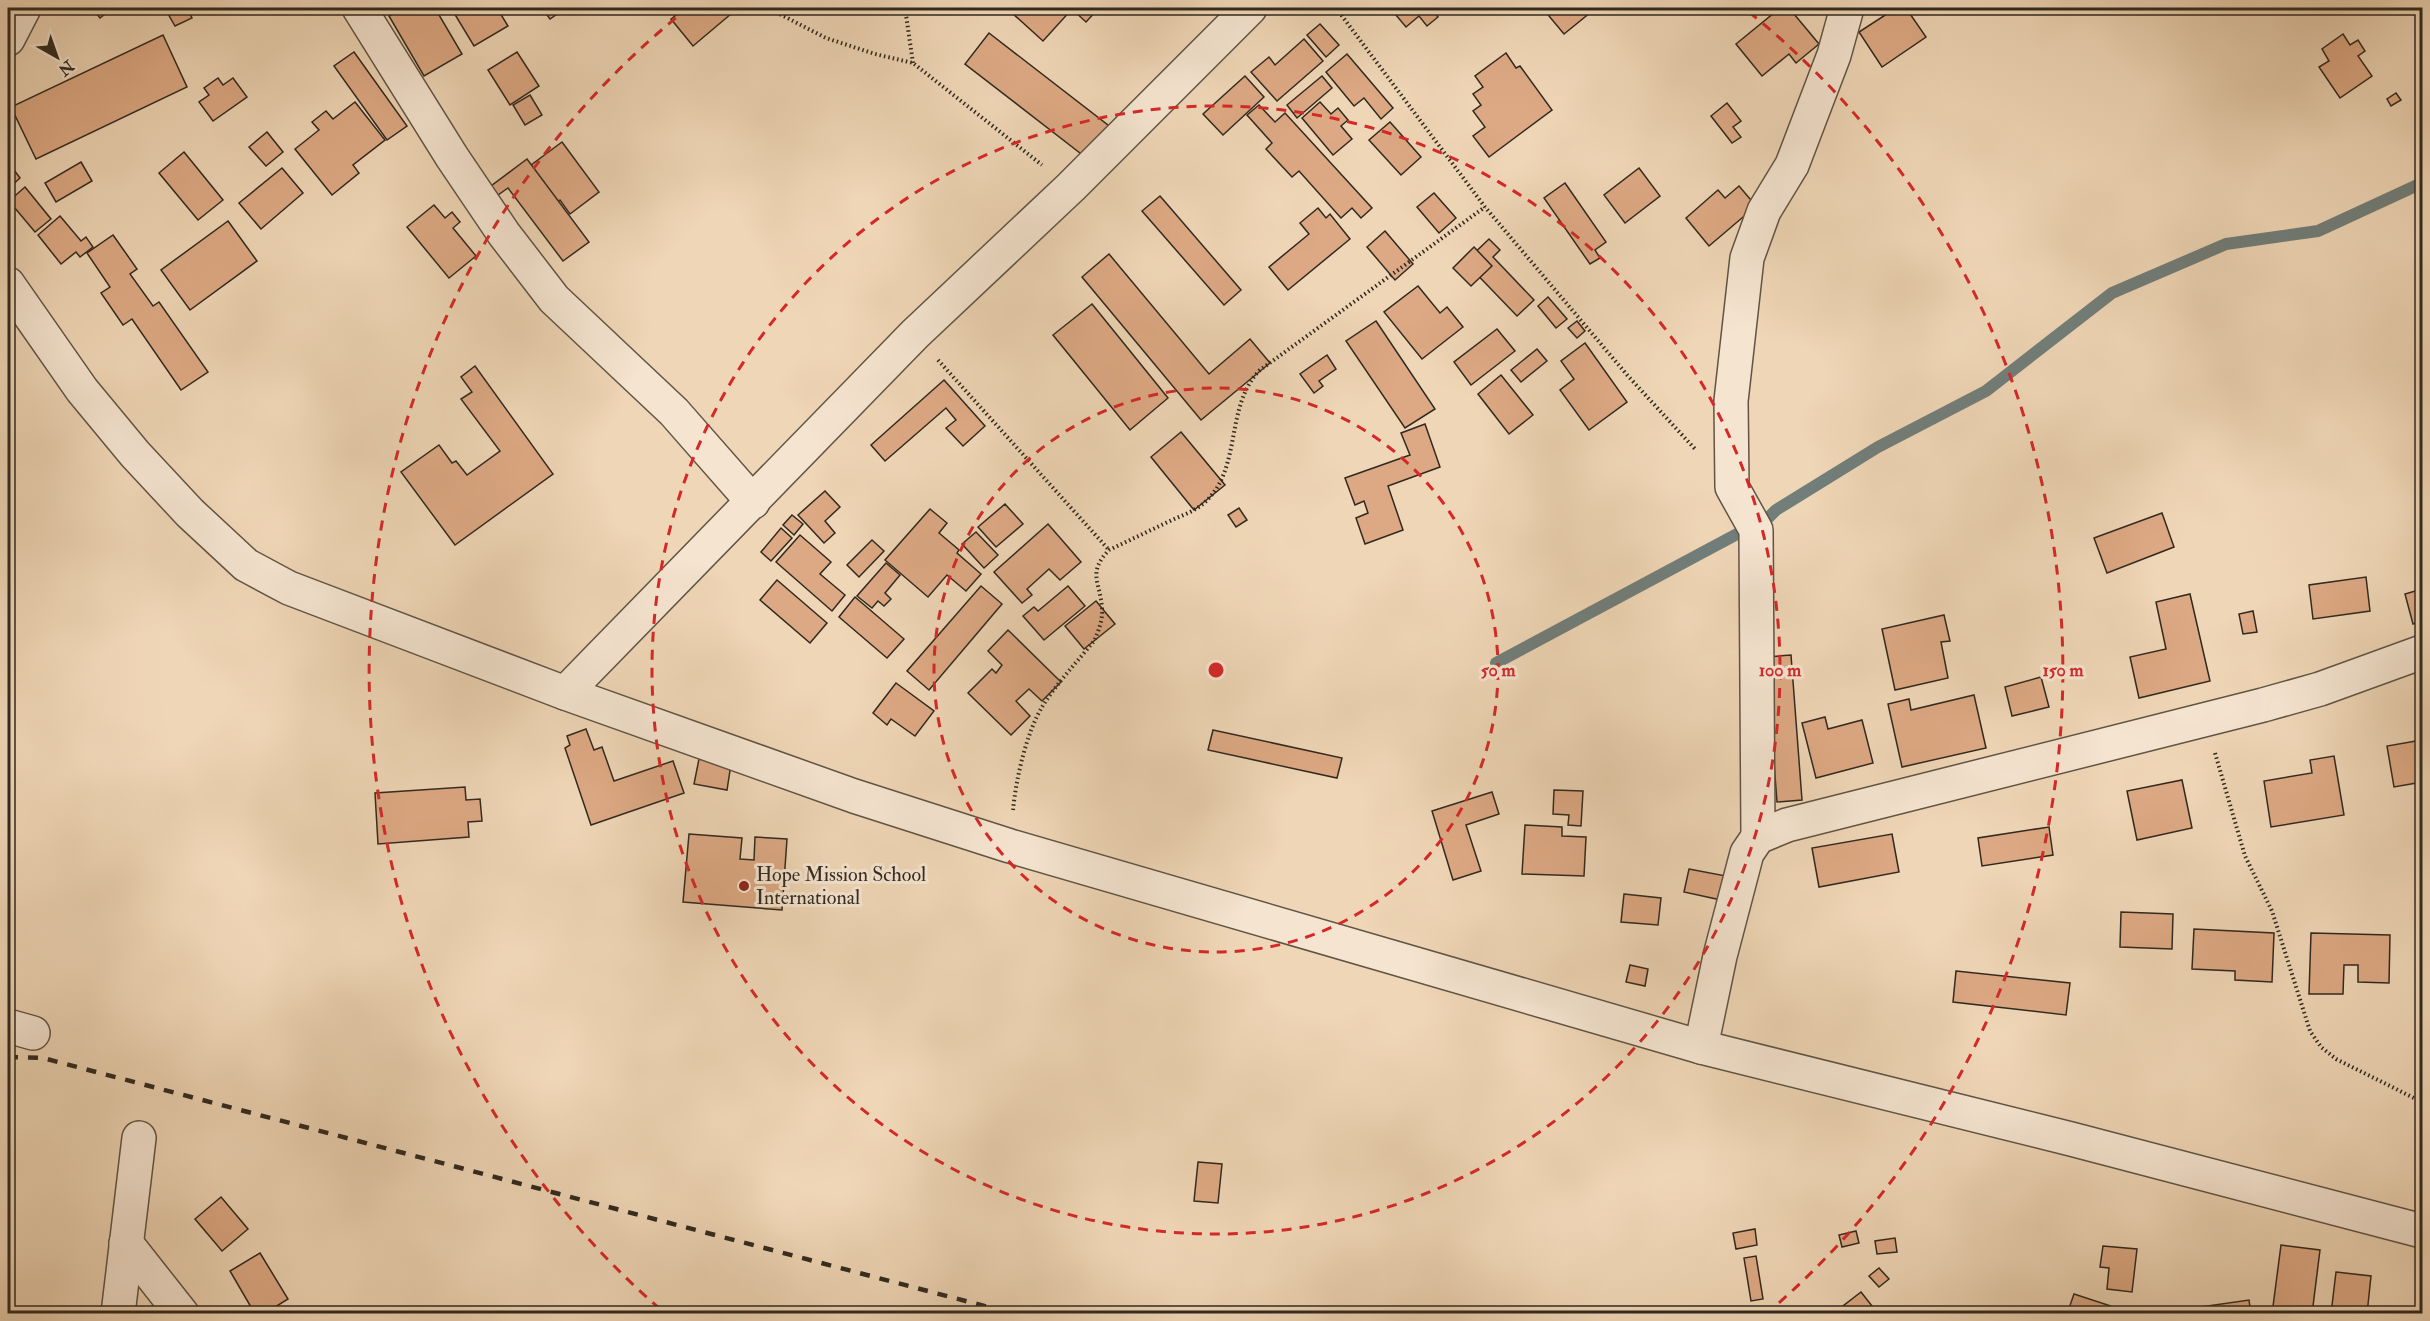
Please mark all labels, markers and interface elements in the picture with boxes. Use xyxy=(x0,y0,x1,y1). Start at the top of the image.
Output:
north arrow xyxy=(27,27,87,87)
text: N xyxy=(54,55,79,80)
text: 50 m xyxy=(1481,659,1516,682)
text: 100 m xyxy=(1759,659,1802,682)
text: 150 m xyxy=(2042,659,2085,682)
centre of rings xyxy=(1206,660,1226,680)
place label: Hope Mission School International xyxy=(756,862,926,910)
marker: Hope Mission School International xyxy=(737,879,751,893)

